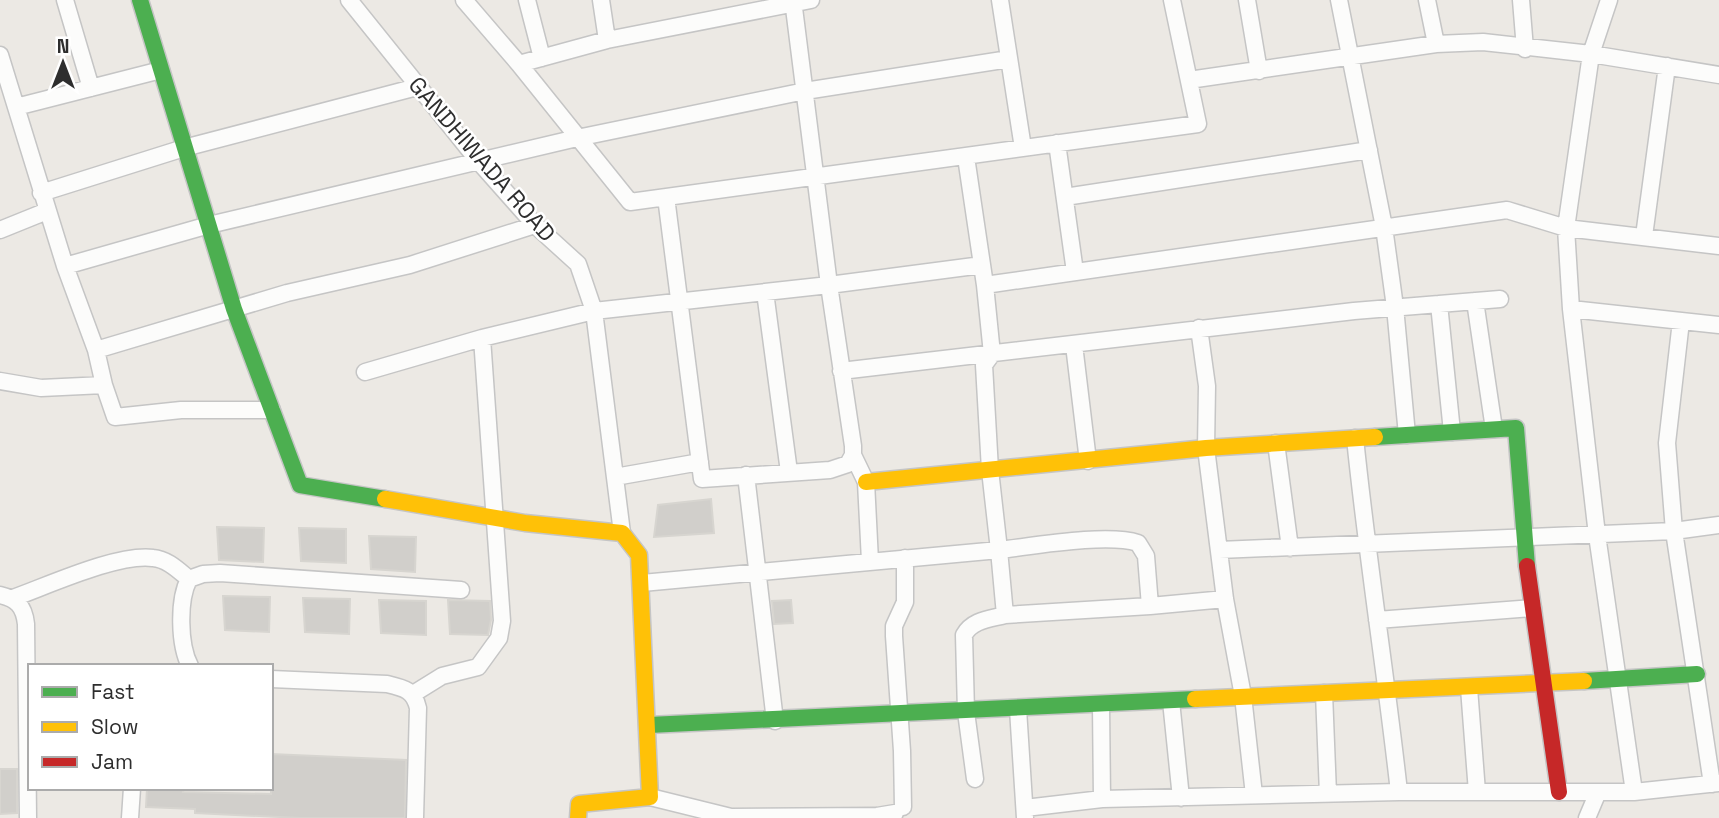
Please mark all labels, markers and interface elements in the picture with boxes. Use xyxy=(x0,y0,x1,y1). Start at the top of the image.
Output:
north arrow xyxy=(28,28,98,98)
text: N xyxy=(57,34,69,59)
street label: GANDHIWADA ROAD xyxy=(402,70,562,248)
legend xyxy=(28,664,273,790)
text: Fast xyxy=(91,678,135,705)
text: Slow xyxy=(91,713,139,740)
text: Jam xyxy=(91,748,133,775)

